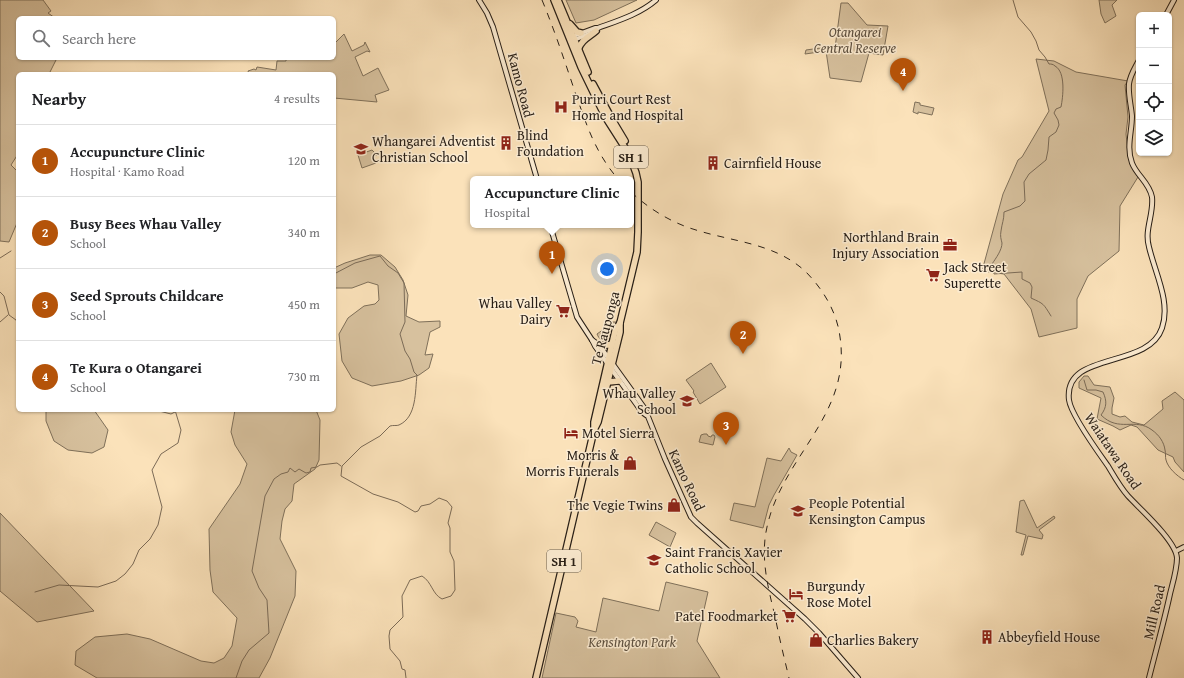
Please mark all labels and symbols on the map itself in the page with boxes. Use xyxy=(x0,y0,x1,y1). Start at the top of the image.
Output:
park label: Otangarei Central Reserve xyxy=(814,22,897,58)
street label: Kamo Road xyxy=(503,51,539,120)
pin: 4 xyxy=(890,58,916,91)
place label: Puriri Court Rest Home and Hospital xyxy=(572,89,684,125)
hospital icon: Puriri Court Rest Home and Hospital xyxy=(553,99,569,115)
place label: Blind Foundation xyxy=(517,125,584,161)
place label: Whangarei Adventist Christian School xyxy=(372,131,495,167)
building icon: Blind Foundation xyxy=(498,135,514,151)
school or university icon: Whangarei Adventist Christian School xyxy=(353,141,369,157)
road number: SH 1 xyxy=(614,146,648,168)
place label: Cairnfield House xyxy=(724,153,822,173)
building icon: Cairnfield House xyxy=(705,155,721,171)
place label: Northland Brain Injury Association xyxy=(832,227,939,263)
office icon: Northland Brain Injury Association xyxy=(942,237,958,253)
pin: 1 xyxy=(539,241,565,274)
place label: Jack Street Superette xyxy=(942,257,1007,293)
your location xyxy=(597,259,617,279)
supermarket icon: Jack Street Superette xyxy=(925,267,941,283)
street label: Te Rauponga xyxy=(586,289,625,367)
place label: Whau Valley Dairy xyxy=(479,293,552,329)
supermarket icon: Whau Valley Dairy xyxy=(555,303,571,319)
pin: 2 xyxy=(730,321,756,354)
place label: Whau Valley School xyxy=(603,383,676,419)
school or university icon: Whau Valley School xyxy=(679,393,695,409)
street label: Waiatawa Road xyxy=(1080,409,1146,494)
pin: 3 xyxy=(713,412,739,445)
place label: Motel Sierra xyxy=(582,423,655,443)
hotel icon: Motel Sierra xyxy=(563,425,579,441)
place label: Morris & Morris Funerals xyxy=(526,445,620,481)
street label: Kamo Road xyxy=(664,446,710,515)
shop icon: Morris & Morris Funerals xyxy=(622,455,638,471)
place label: People Potential Kensington Campus xyxy=(809,493,925,529)
place label: The Vegie Twins xyxy=(567,495,663,515)
shop icon: The Vegie Twins xyxy=(666,497,682,513)
school or university icon: People Potential Kensington Campus xyxy=(790,503,806,519)
place label: Saint Francis Xavier Catholic School xyxy=(665,542,783,578)
road number: SH 1 xyxy=(547,550,581,572)
school or university icon: Saint Francis Xavier Catholic School xyxy=(646,552,662,568)
place label: Burgundy Rose Motel xyxy=(807,576,872,612)
street label: Mill Road xyxy=(1138,582,1170,641)
hotel icon: Burgundy Rose Motel xyxy=(788,586,804,602)
place label: Patel Foodmarket xyxy=(675,606,778,626)
supermarket icon: Patel Foodmarket xyxy=(781,608,797,624)
place label: Abbeyfield House xyxy=(998,627,1101,647)
building icon: Abbeyfield House xyxy=(979,629,995,645)
place label: Charlies Bakery xyxy=(827,630,919,650)
park label: Kensington Park xyxy=(587,632,676,652)
shop icon: Charlies Bakery xyxy=(808,632,824,648)

